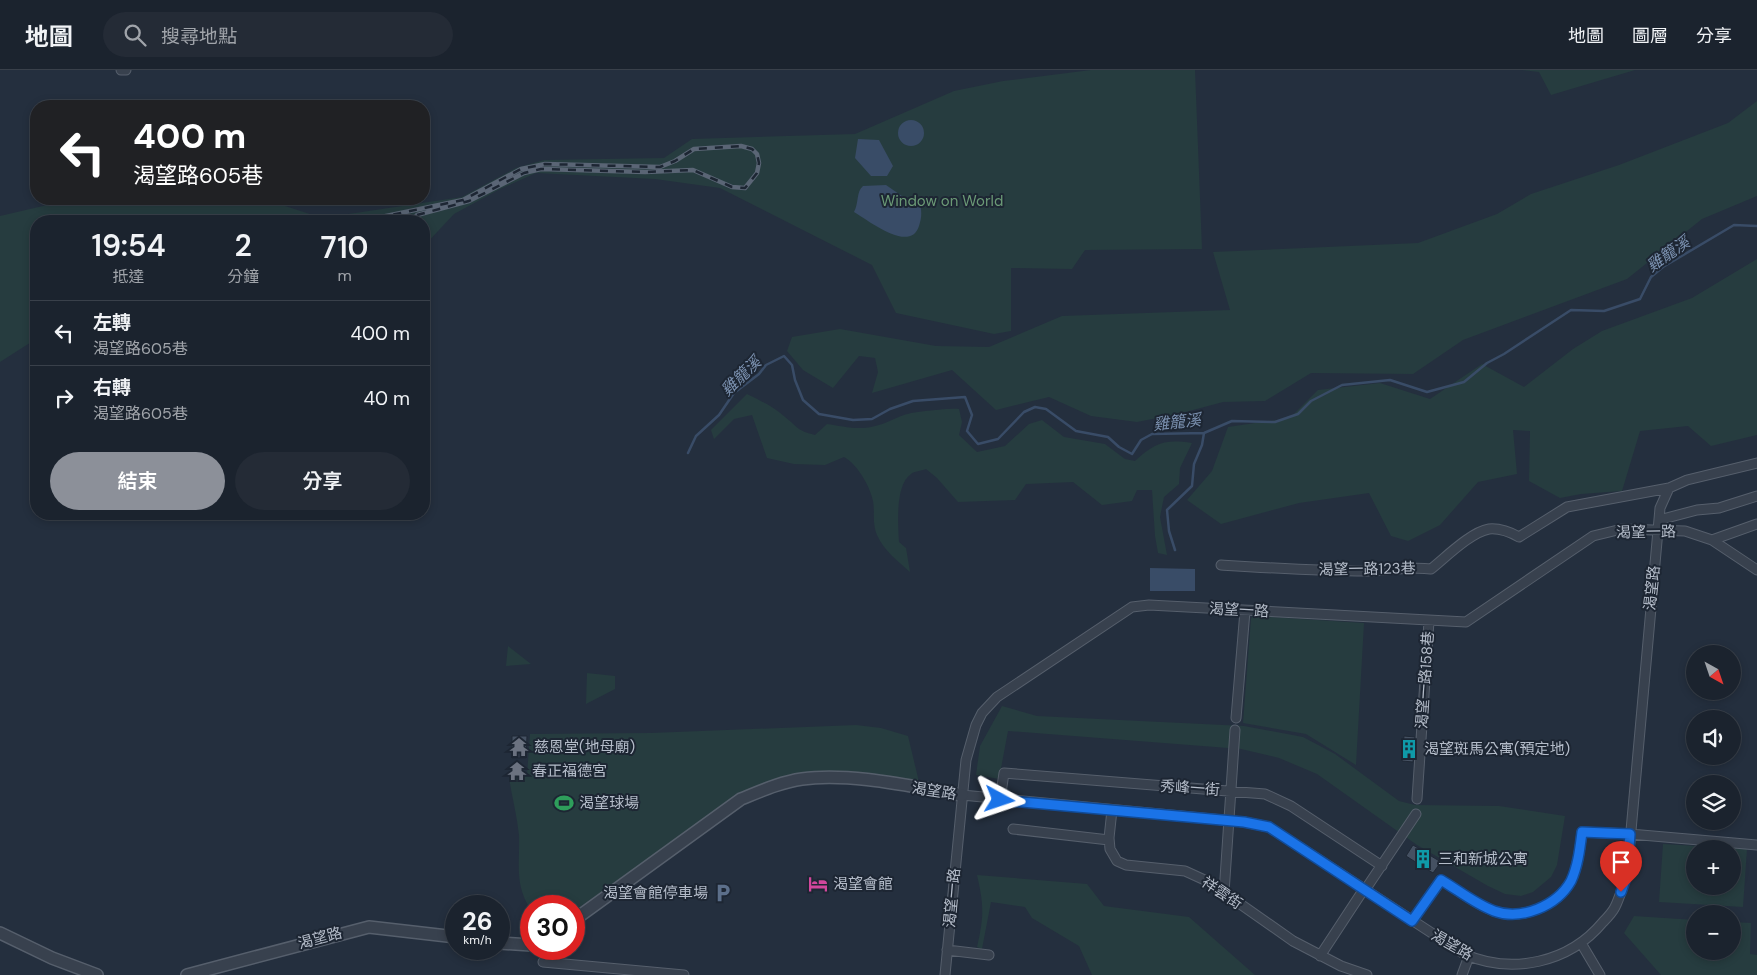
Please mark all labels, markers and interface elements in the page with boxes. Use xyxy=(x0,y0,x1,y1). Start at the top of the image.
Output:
search box xyxy=(103,12,453,57)
text: 地圖 xyxy=(25,21,73,52)
icon: search xyxy=(121,21,149,49)
text: 搜尋地點 xyxy=(161,24,237,49)
text: 地圖 xyxy=(1568,24,1604,48)
text: 圖層 xyxy=(1632,24,1668,48)
text: 分享 xyxy=(1696,24,1732,48)
text: 400 m xyxy=(133,113,246,159)
icon: left xyxy=(50,120,115,185)
text: 渴望路605巷 xyxy=(133,161,263,190)
park label: Window on World xyxy=(881,191,1003,211)
text: 19:54 xyxy=(91,226,166,265)
text: 2 xyxy=(235,226,252,265)
text: 710 xyxy=(321,228,369,267)
water label: 雞籠溪 xyxy=(1642,230,1695,276)
text: m xyxy=(337,265,352,286)
text: 抵達 xyxy=(113,266,145,287)
text: 分鐘 xyxy=(227,266,259,287)
text: 左轉 xyxy=(93,310,131,335)
icon: left xyxy=(50,319,78,347)
text: 400 m xyxy=(350,321,410,346)
text: 渴望路605巷 xyxy=(93,338,188,359)
water label: 雞籠溪 xyxy=(716,350,767,400)
text: 右轉 xyxy=(93,375,131,400)
icon: right xyxy=(50,384,78,412)
text: 40 m xyxy=(363,386,410,411)
text: 渴望路605巷 xyxy=(93,403,188,424)
water label: 雞籠溪 xyxy=(1152,409,1204,435)
button: 結束 xyxy=(50,452,225,510)
button: 分享 xyxy=(235,452,410,510)
street label: 渴望一路 xyxy=(1616,521,1676,543)
street label: 渴望一路123巷 xyxy=(1318,558,1416,580)
street label: 渴望路 xyxy=(1640,565,1664,611)
street label: 渴望一路 xyxy=(1209,598,1269,622)
street label: 渴望一路158巷 xyxy=(1412,630,1438,730)
north arrow xyxy=(1686,645,1741,700)
map controls xyxy=(1686,645,1741,960)
button: sound xyxy=(1686,710,1741,765)
temple icon: 慈恩堂(地母廟) xyxy=(508,736,530,758)
place label: 慈恩堂(地母廟) xyxy=(534,737,635,757)
building icon: 渴望斑馬公寓(預定地) xyxy=(1398,738,1420,760)
place label: 渴望斑馬公寓(預定地) xyxy=(1424,739,1570,759)
temple icon: 春正福德宮 xyxy=(506,760,528,782)
place label: 春正福德宮 xyxy=(532,761,607,781)
position arrow xyxy=(973,773,1025,825)
button: layers xyxy=(1686,775,1741,830)
street label: 秀峰一街 xyxy=(1159,776,1221,800)
street label: 渴望路 xyxy=(910,778,958,804)
sports icon: 渴望球場 xyxy=(553,792,575,814)
place label: 渴望球場 xyxy=(579,793,639,813)
button: + xyxy=(1686,840,1741,895)
pin xyxy=(1600,841,1642,892)
building icon: 三和新城公寓 xyxy=(1412,848,1434,870)
icon: arrive xyxy=(1607,848,1635,876)
place label: 三和新城公寓 xyxy=(1438,849,1528,869)
street label: 渴望一路 xyxy=(939,867,965,929)
street label: 祥雲街 xyxy=(1198,872,1246,914)
hotel icon: 渴望會館 xyxy=(807,873,829,895)
place label: 渴望會館 xyxy=(833,874,893,894)
parking icon: 渴望會館停車場 xyxy=(712,882,734,904)
place label: 渴望會館停車場 xyxy=(603,883,708,903)
speed limit sign: 30 xyxy=(520,895,585,960)
text: 26 xyxy=(462,905,493,938)
button: − xyxy=(1686,905,1741,960)
street label: 渴望路 xyxy=(296,923,344,953)
street label: 渴望路 xyxy=(1428,925,1476,965)
text: km/h xyxy=(463,932,492,948)

